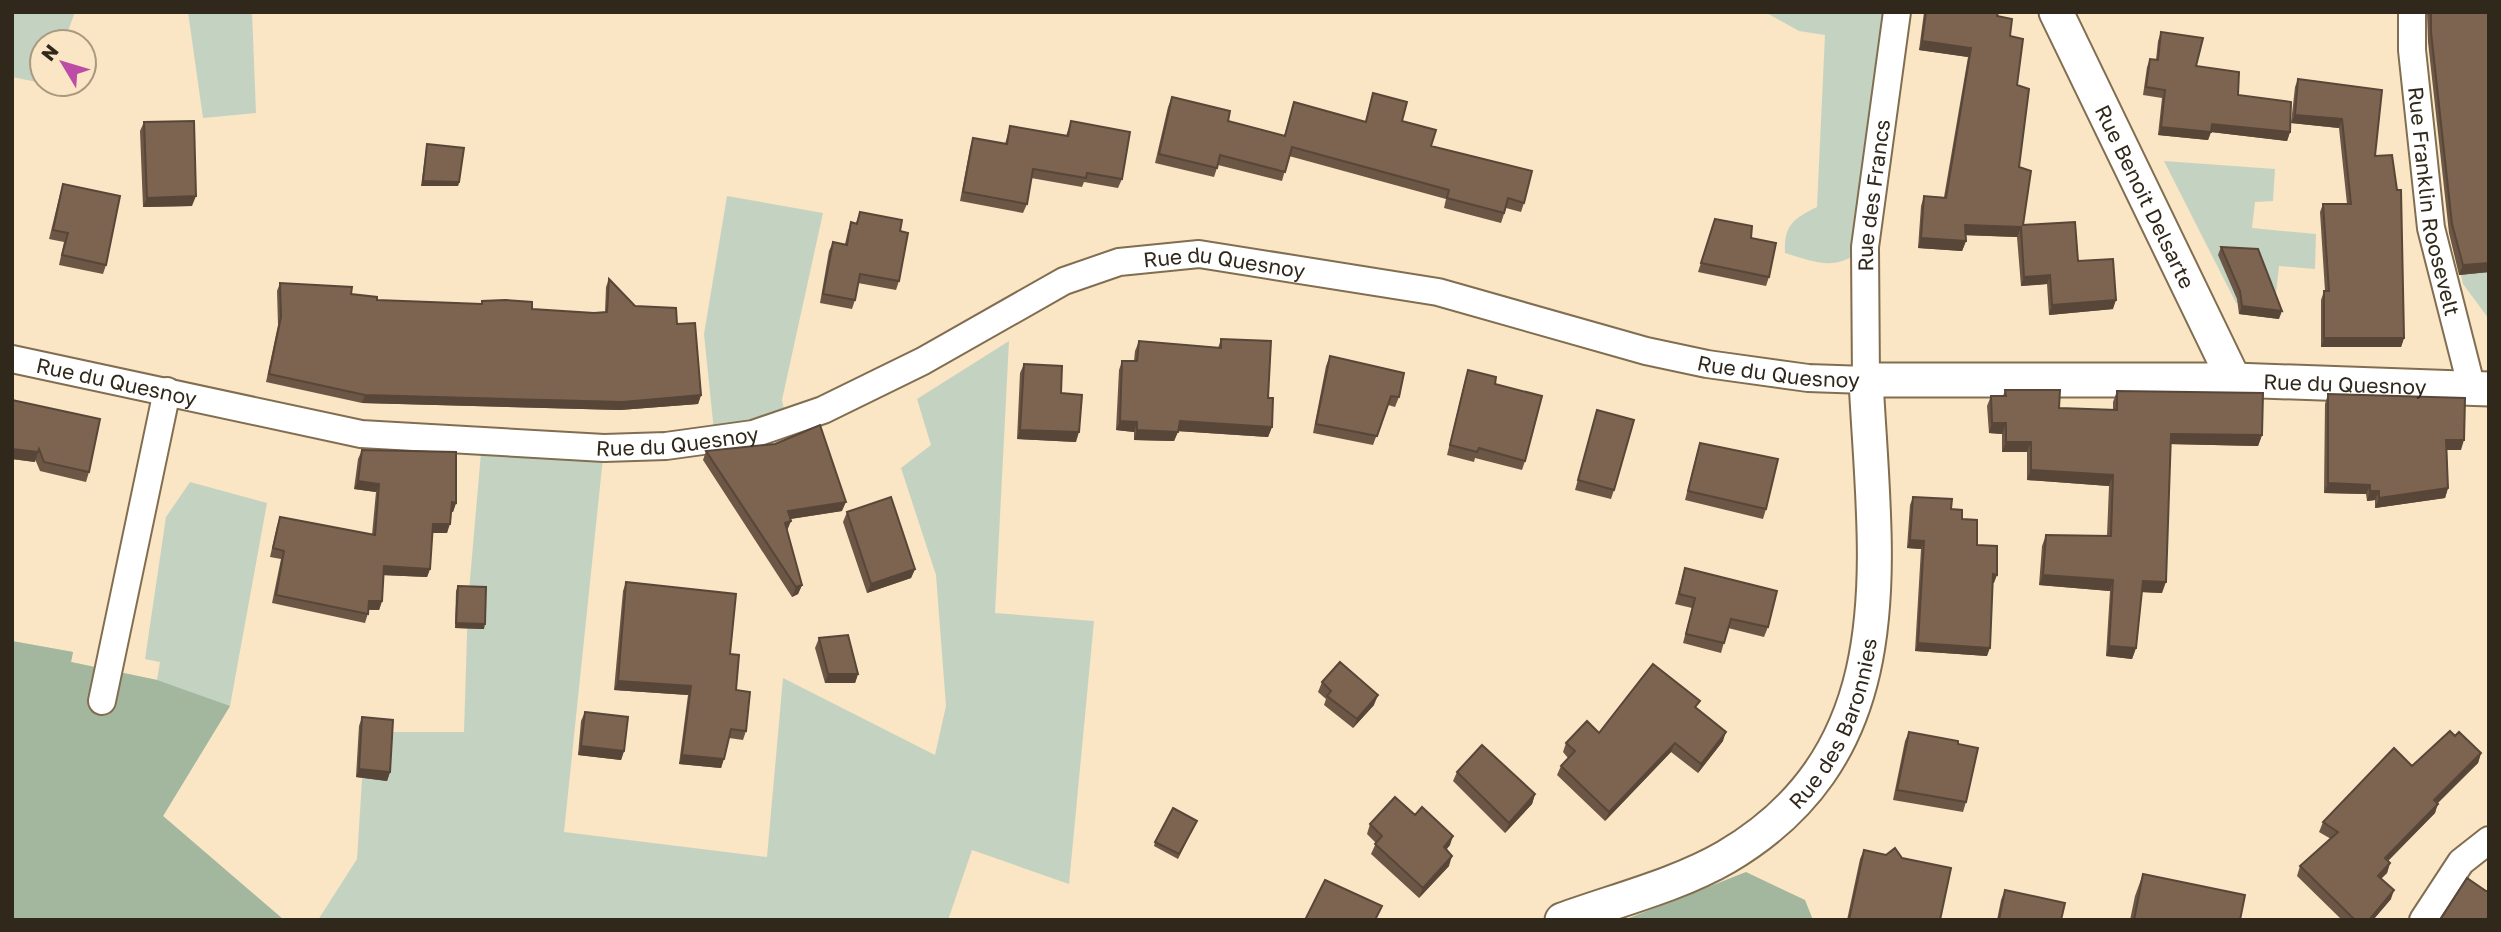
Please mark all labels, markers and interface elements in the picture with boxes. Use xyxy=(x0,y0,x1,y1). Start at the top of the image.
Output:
north arrow xyxy=(28,28,98,98)
text: N xyxy=(36,39,63,65)
street label: Rue Franklin Roosevelt xyxy=(2403,85,2466,319)
street label: Rue Benoit Delsarte xyxy=(2090,100,2201,293)
street label: Rue des Francs xyxy=(1852,118,1895,272)
street label: Rue du Quesnoy xyxy=(1142,241,1307,284)
street label: Rue du Quesnoy xyxy=(1695,349,1861,393)
street label: Rue du Quesnoy xyxy=(34,352,199,411)
street label: Rue du Quesnoy xyxy=(2263,368,2427,400)
street label: Rue du Quesnoy xyxy=(595,420,760,461)
street label: Rue des Baronnies xyxy=(1783,636,1882,814)

